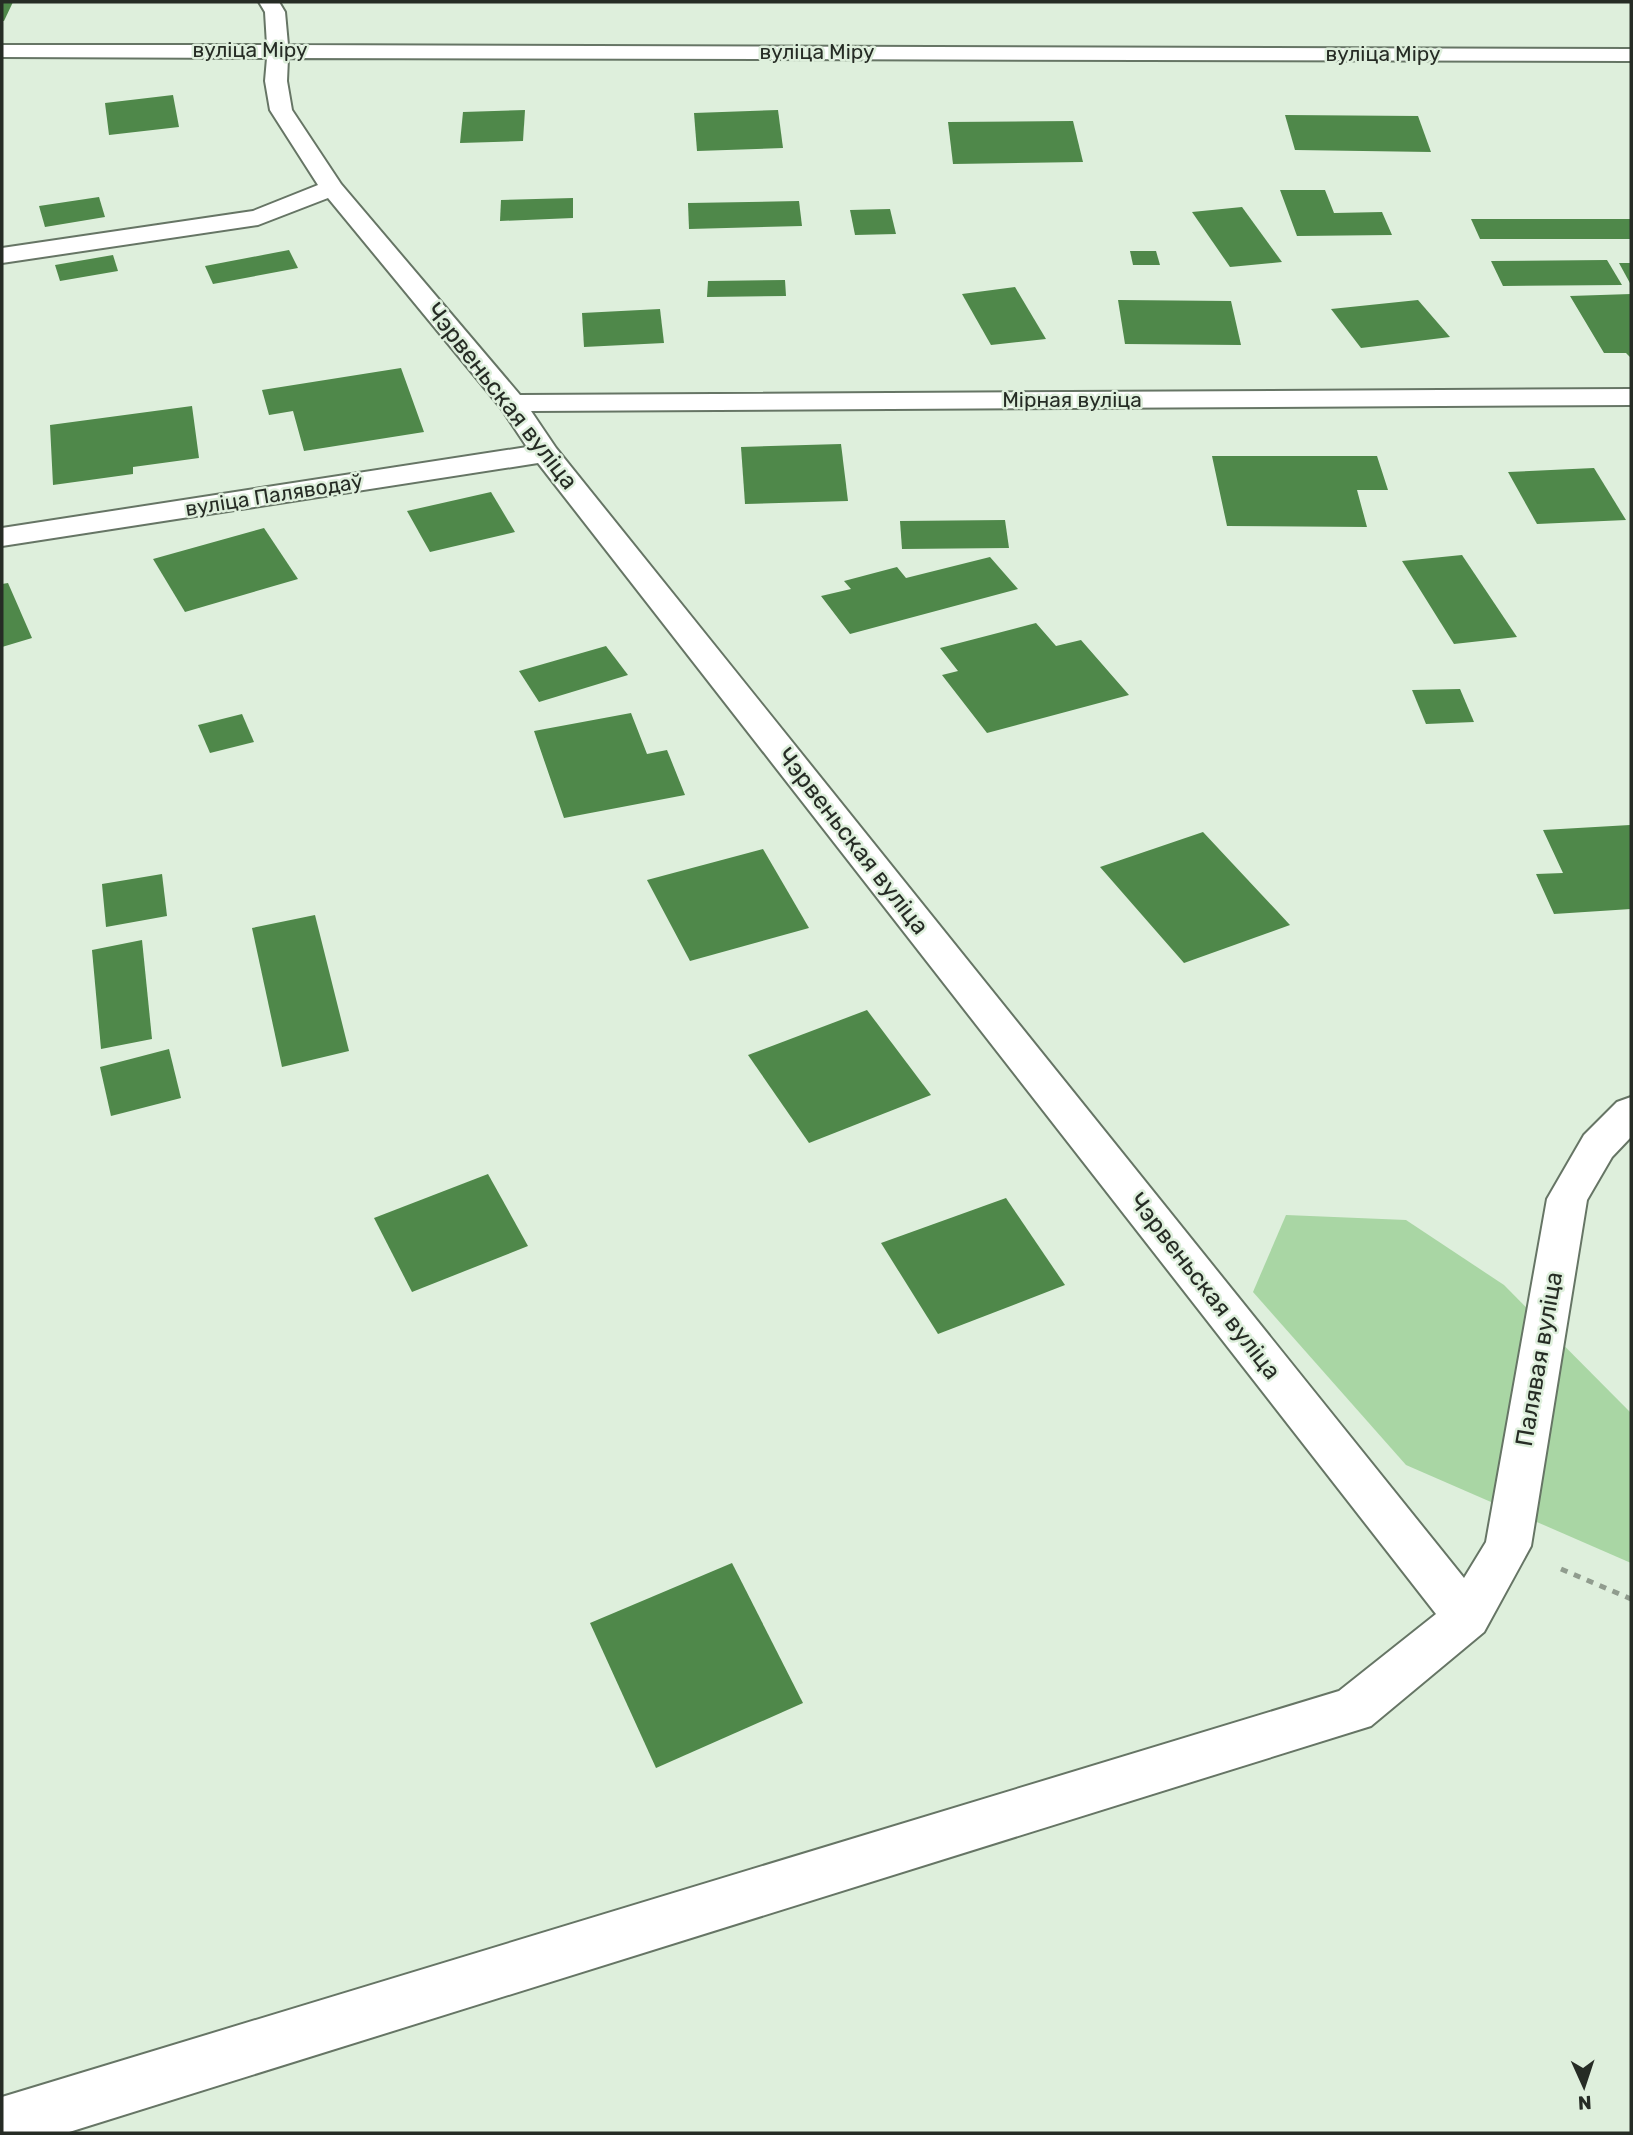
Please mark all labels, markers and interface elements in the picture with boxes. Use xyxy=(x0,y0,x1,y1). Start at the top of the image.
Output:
street label: вуліца Міру xyxy=(193,37,307,62)
street label: вуліца Міру xyxy=(760,39,874,64)
street label: вуліца Міру xyxy=(1326,41,1440,66)
street label: Чэрвеньская вуліца xyxy=(421,297,583,495)
street label: Мірная вуліца xyxy=(1002,387,1142,412)
street label: вуліца Паляводаў xyxy=(183,468,364,521)
street label: Чэрвеньская вуліца xyxy=(772,742,934,940)
street label: Чэрвеньская вуліца xyxy=(1124,1187,1286,1385)
street label: Палявая вуліца xyxy=(1510,1270,1568,1448)
north arrow xyxy=(1549,2051,1619,2121)
text: N xyxy=(1577,2091,1592,2114)

